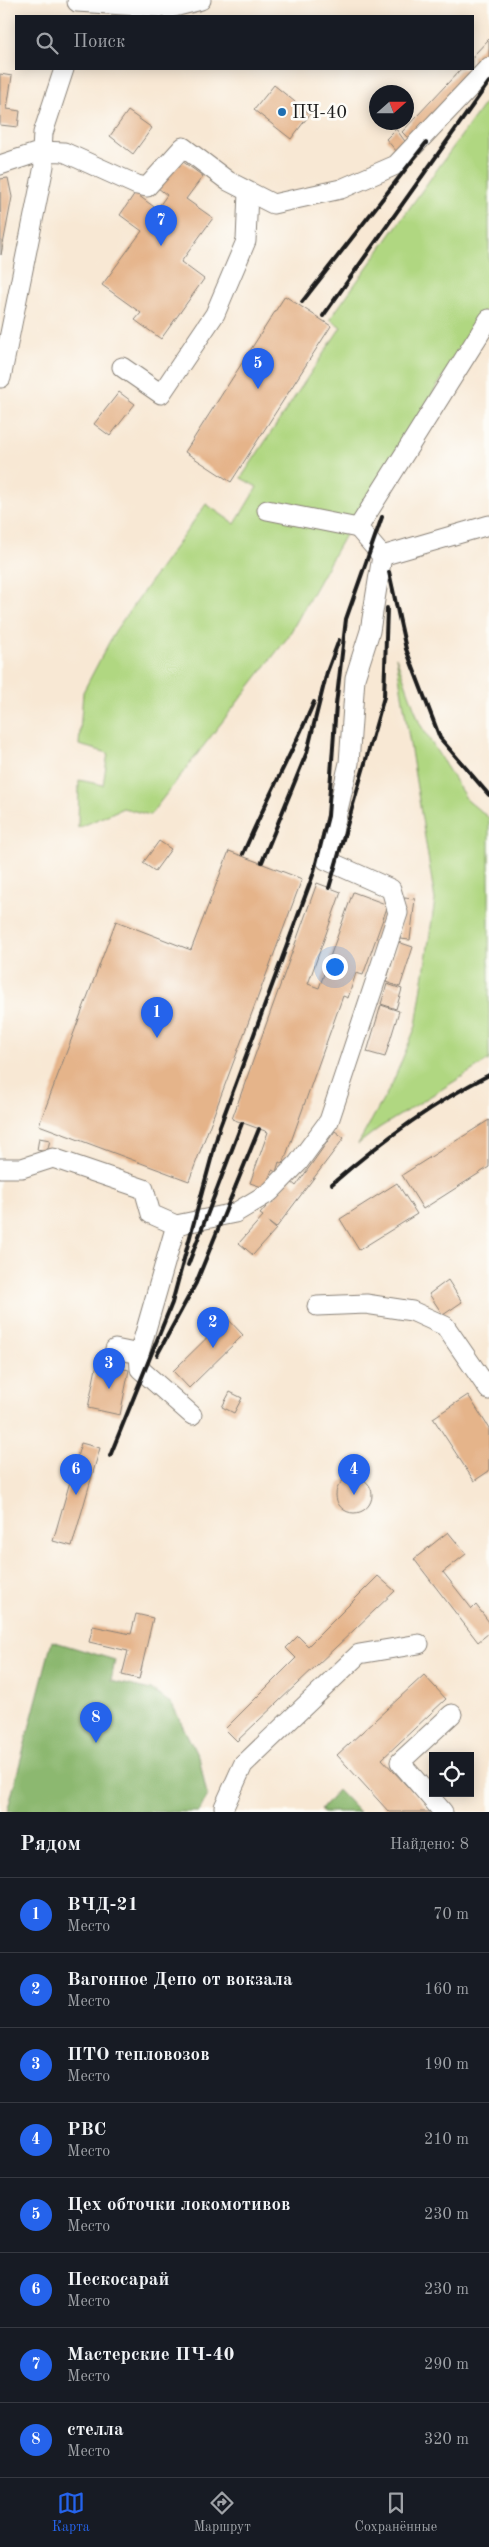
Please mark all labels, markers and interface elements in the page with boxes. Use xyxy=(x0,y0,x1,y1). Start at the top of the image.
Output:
search box xyxy=(15,15,474,70)
icon: search xyxy=(33,29,61,57)
text: Поиск xyxy=(73,33,125,52)
north arrow xyxy=(369,85,414,130)
place label: ПЧ-40 xyxy=(292,104,347,122)
marker: ПЧ-40 xyxy=(276,106,288,118)
pin: 7 xyxy=(145,205,177,246)
pin: 5 xyxy=(242,348,274,389)
your location xyxy=(322,954,348,980)
pin: 1 xyxy=(141,997,173,1038)
pin: 2 xyxy=(197,1307,229,1348)
pin: 3 xyxy=(93,1348,125,1389)
pin: 6 xyxy=(60,1454,92,1495)
pin: 4 xyxy=(338,1454,370,1495)
pin: 8 xyxy=(80,1702,112,1743)
map controls xyxy=(429,1752,474,1797)
button: locate xyxy=(429,1752,474,1797)
text: Рядом xyxy=(20,1834,81,1855)
text: Найдено: 8 xyxy=(390,1837,469,1853)
text: ВЧД-21 xyxy=(67,1896,139,1915)
text: 1 xyxy=(31,1907,41,1923)
text: 70 m xyxy=(433,1907,469,1923)
text: Место xyxy=(67,1919,110,1935)
text: Вагонное Депо от вокзала xyxy=(67,1971,293,1990)
text: 2 xyxy=(31,1982,41,1998)
text: 160 m xyxy=(424,1982,469,1998)
text: Место xyxy=(67,1994,110,2010)
text: ПТО тепловозов xyxy=(67,2046,210,2065)
text: 3 xyxy=(31,2057,41,2073)
text: 190 m xyxy=(424,2057,469,2073)
text: Место xyxy=(67,2069,110,2085)
text: РВС xyxy=(67,2121,106,2140)
text: 4 xyxy=(31,2132,41,2148)
text: 210 m xyxy=(424,2132,469,2148)
text: Место xyxy=(67,2144,110,2160)
text: Цех обточки локомотивов xyxy=(67,2196,290,2215)
text: 5 xyxy=(31,2207,41,2223)
text: 230 m xyxy=(424,2207,469,2223)
text: Место xyxy=(67,2219,110,2235)
text: Пескосарай xyxy=(67,2271,169,2290)
text: 6 xyxy=(31,2282,41,2298)
text: 230 m xyxy=(424,2282,469,2298)
text: Место xyxy=(67,2294,110,2310)
text: Мастерские ПЧ-40 xyxy=(67,2346,234,2365)
text: 7 xyxy=(31,2357,41,2373)
text: 290 m xyxy=(424,2357,469,2373)
text: Место xyxy=(67,2369,110,2385)
text: стелла xyxy=(67,2421,124,2440)
text: 8 xyxy=(31,2432,41,2448)
text: 320 m xyxy=(424,2432,469,2448)
text: Место xyxy=(67,2444,110,2460)
tab: Карта xyxy=(52,2489,90,2536)
tab: Маршрут xyxy=(193,2489,251,2536)
tab: Сохранённые xyxy=(355,2489,437,2536)

